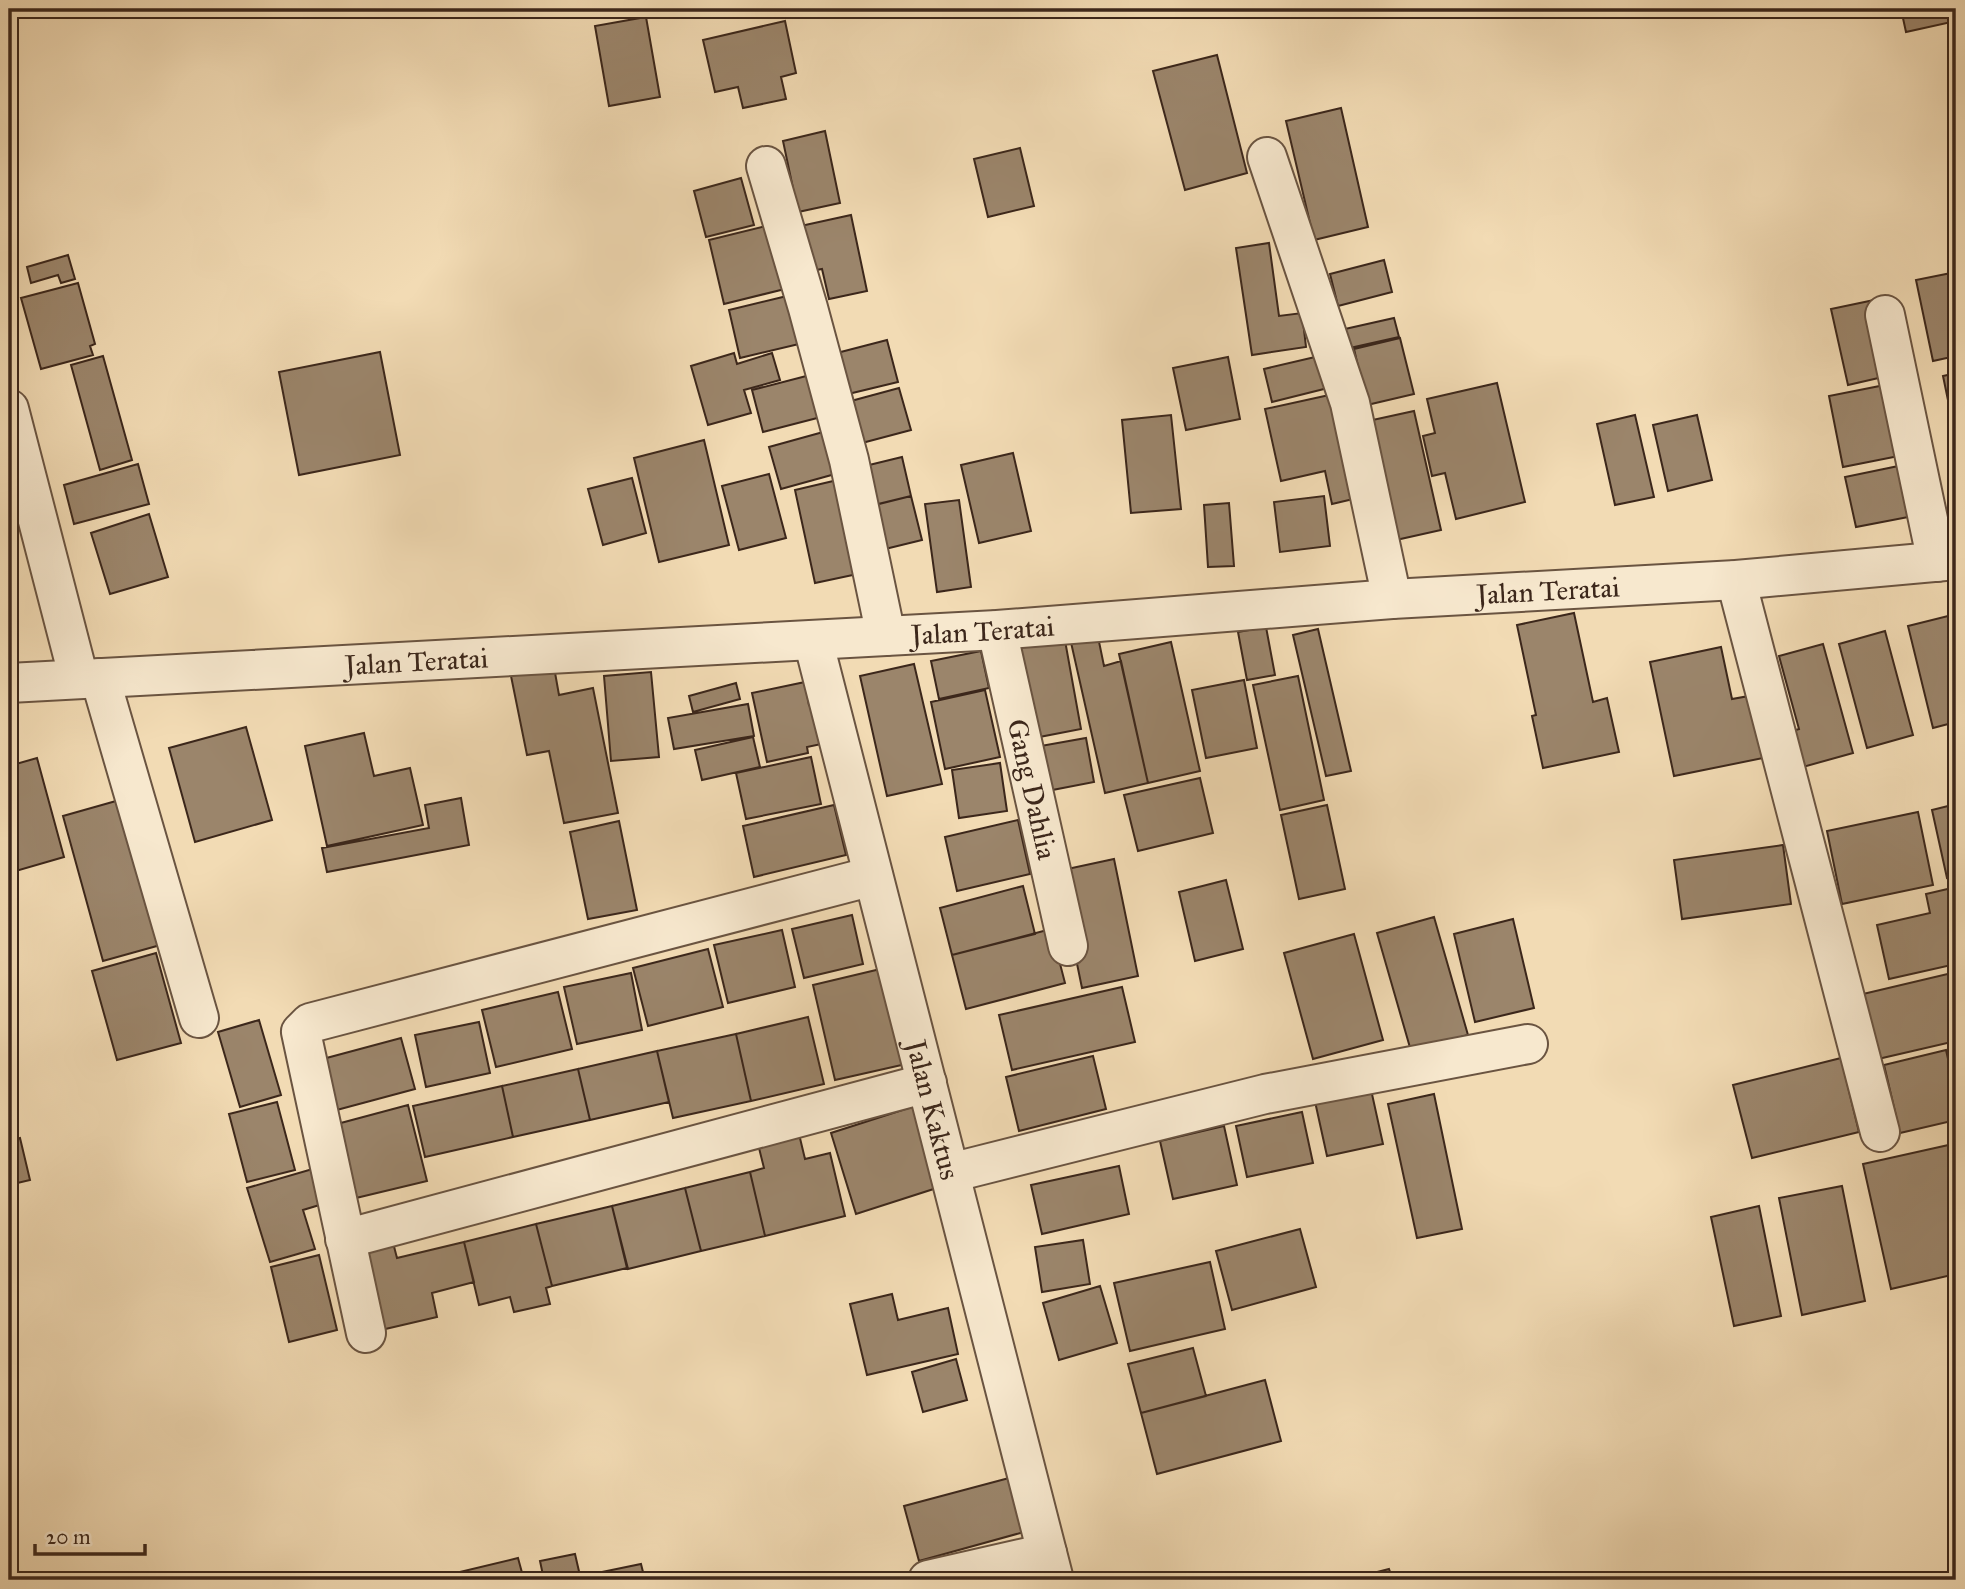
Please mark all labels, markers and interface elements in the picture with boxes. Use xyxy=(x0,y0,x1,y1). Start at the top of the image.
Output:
street label: Jalan Teratai xyxy=(1473,569,1621,612)
street label: Jalan Teratai xyxy=(907,608,1056,652)
street label: Jalan Teratai xyxy=(341,640,489,683)
street label: Gang Dahlia xyxy=(1000,715,1066,863)
street label: Jalan Kaktus xyxy=(898,1033,968,1183)
scale bar xyxy=(35,1512,145,1556)
text: 20 m xyxy=(46,1524,91,1550)

